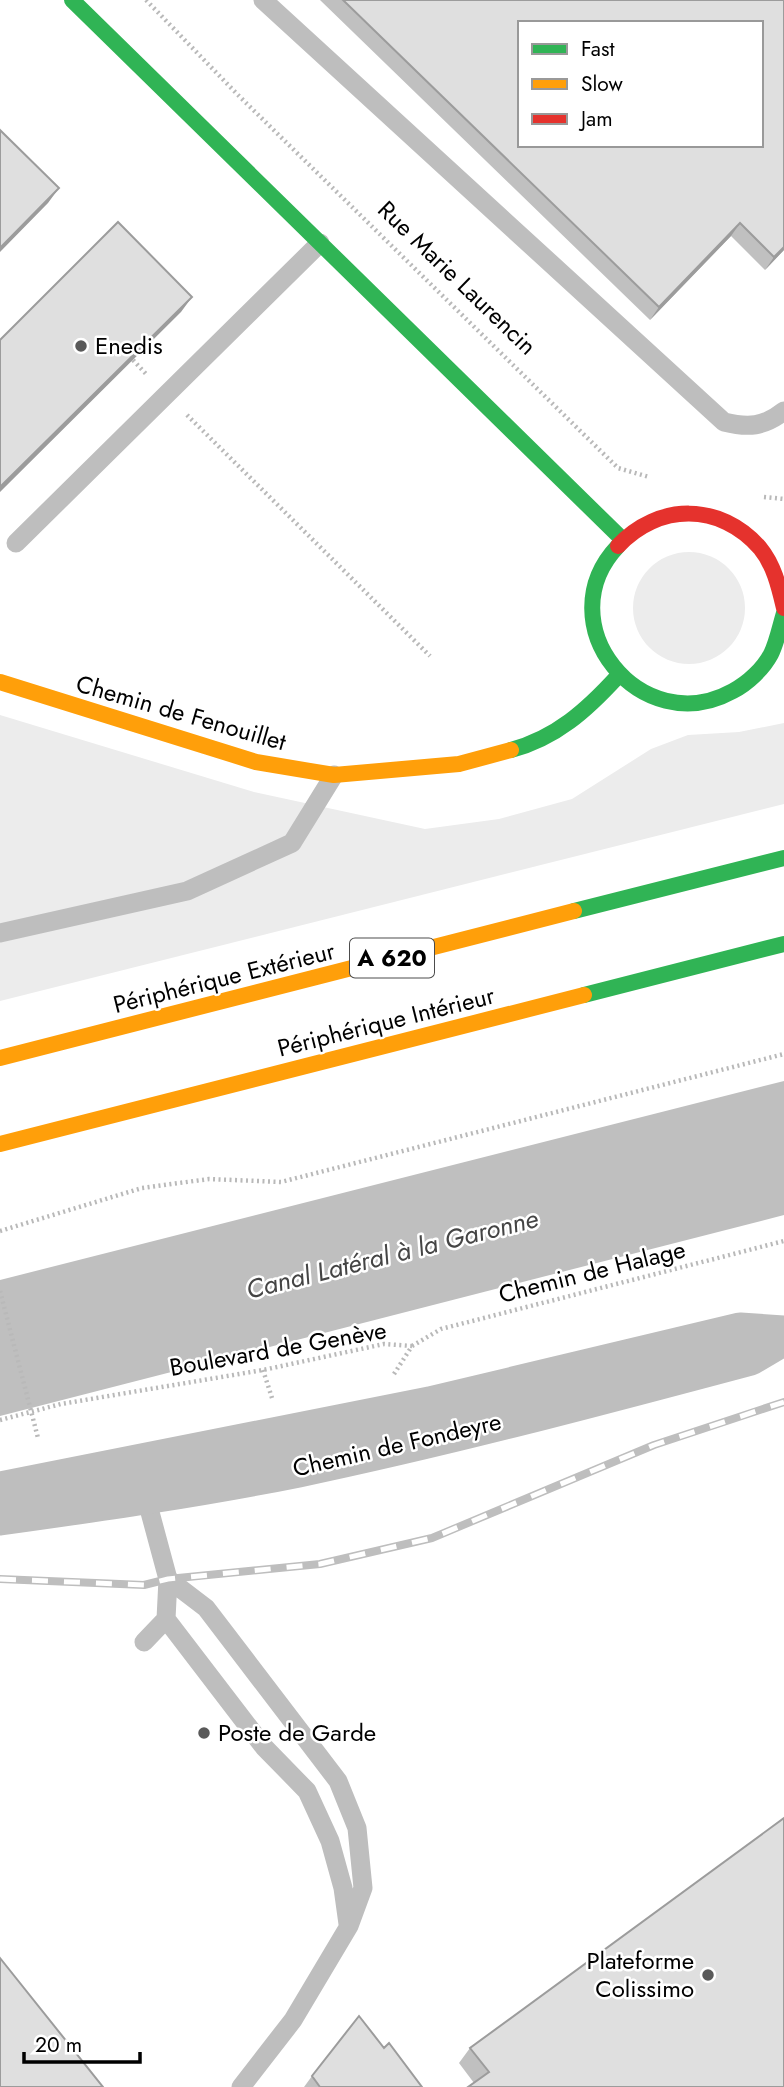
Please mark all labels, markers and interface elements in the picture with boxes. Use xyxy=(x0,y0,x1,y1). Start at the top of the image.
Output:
legend xyxy=(518,21,763,147)
text: Fast xyxy=(581,34,614,64)
text: Slow xyxy=(581,69,623,99)
text: Jam xyxy=(578,104,613,134)
street label: Rue Marie Laurencin xyxy=(370,193,545,363)
place label: Enedis xyxy=(95,328,163,363)
marker: Enedis xyxy=(73,338,89,354)
street label: Chemin de Fenouillet xyxy=(72,666,290,759)
street label: Périphérique Extérieur xyxy=(109,933,339,1022)
road number: A 620 xyxy=(350,939,434,978)
street label: Périphérique Intérieur xyxy=(274,977,499,1065)
water label: Canal Latéral à la Garonne xyxy=(242,1199,542,1309)
street label: Chemin de Halage xyxy=(495,1231,689,1312)
street label: Boulevard de Genève xyxy=(167,1312,389,1385)
street label: Chemin de Fondeyre xyxy=(289,1404,505,1486)
place label: Poste de Garde xyxy=(218,1715,376,1750)
marker: Poste de Garde xyxy=(196,1725,212,1741)
place label: Plateforme Colissimo xyxy=(586,1943,694,2006)
marker: Plateforme Colissimo xyxy=(700,1967,716,1983)
scale bar xyxy=(24,2021,140,2064)
text: 20 m xyxy=(35,2030,82,2060)

